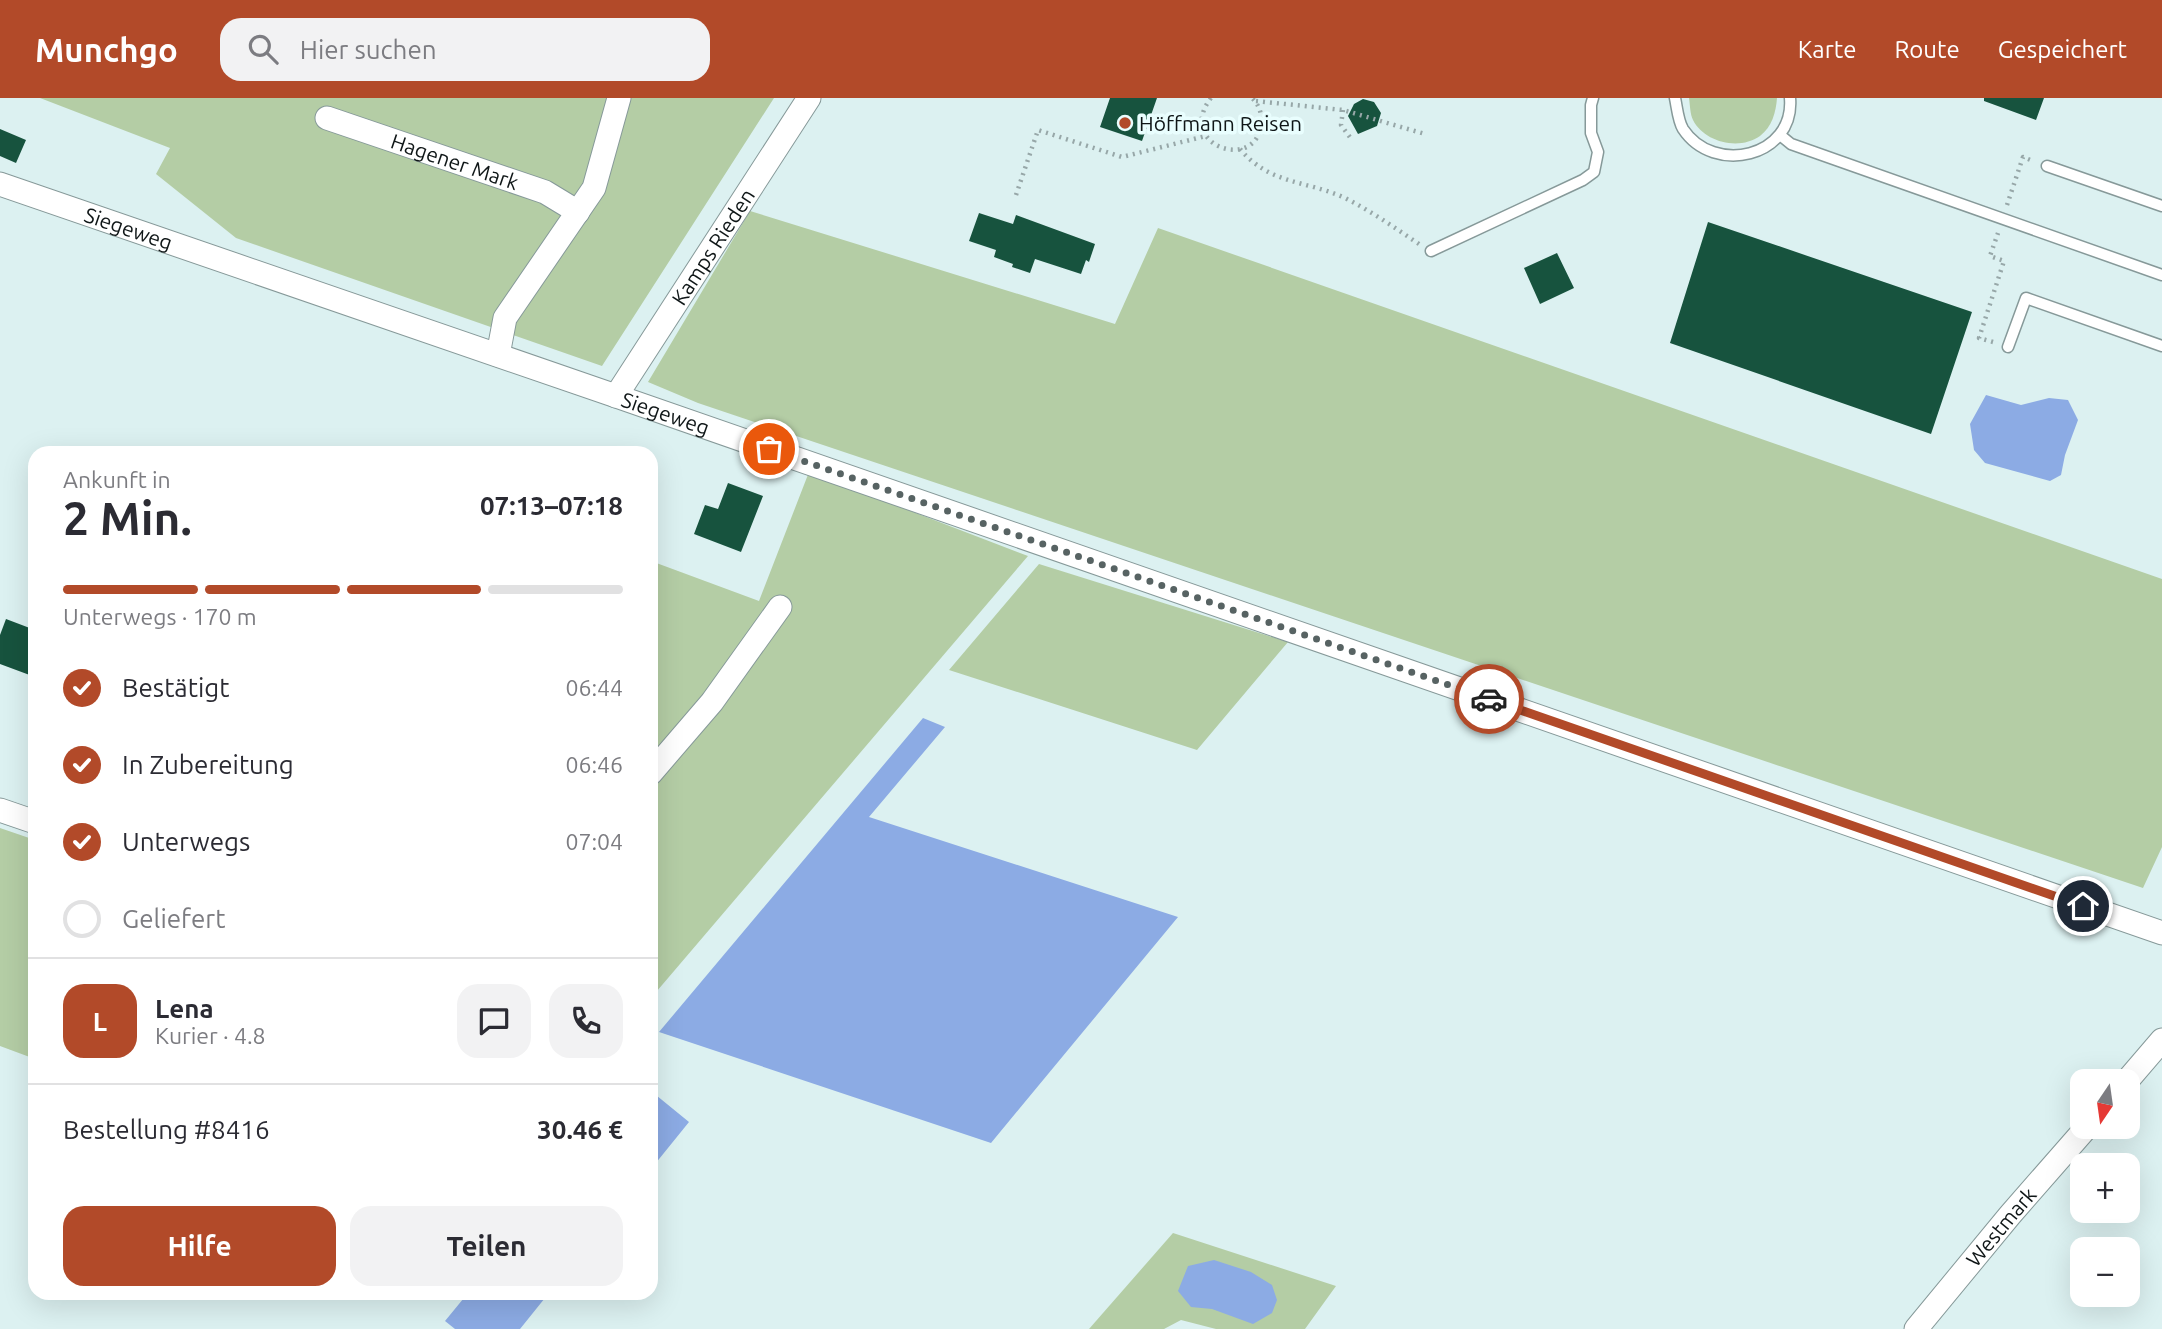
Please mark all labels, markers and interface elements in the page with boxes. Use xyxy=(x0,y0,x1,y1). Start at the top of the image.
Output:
search box xyxy=(220,18,710,81)
icon: search xyxy=(244,30,282,68)
text: Munchgo xyxy=(35,31,178,68)
text: Hier suchen xyxy=(300,35,437,64)
text: Karte xyxy=(1798,36,1856,63)
text: Route xyxy=(1894,36,1960,63)
text: Gespeichert xyxy=(1998,36,2127,63)
place label: Höffmann Reisen xyxy=(1139,111,1302,135)
marker: Höffmann Reisen xyxy=(1117,115,1133,131)
street label: Hagener Mark xyxy=(388,129,522,194)
street label: Kamps Rieden xyxy=(666,184,759,309)
street label: Siegeweg xyxy=(82,202,176,254)
street label: Siegeweg xyxy=(619,387,713,440)
pin xyxy=(739,419,799,479)
icon: bag xyxy=(750,430,788,468)
text: Ankunft in xyxy=(63,467,171,492)
text: 07:13–07:18 xyxy=(480,491,623,520)
text: 2 Min. xyxy=(63,492,192,544)
text: Unterwegs · 170 m xyxy=(63,604,257,629)
courier xyxy=(1454,664,1524,734)
icon: check xyxy=(63,669,101,707)
text: Bestätigt xyxy=(122,673,229,702)
text: 06:44 xyxy=(565,675,623,700)
icon: car xyxy=(1470,680,1508,718)
icon: check xyxy=(63,746,101,784)
text: In Zubereitung xyxy=(122,750,294,779)
text: 06:46 xyxy=(565,752,623,777)
icon: check xyxy=(63,823,101,861)
text: Unterwegs xyxy=(122,827,250,856)
text: 07:04 xyxy=(565,829,623,854)
pin xyxy=(2053,876,2113,936)
icon: home xyxy=(2064,887,2102,925)
text: Geliefert xyxy=(122,904,225,933)
button: chat xyxy=(457,984,531,1058)
button: phone xyxy=(549,984,623,1058)
text: Lena xyxy=(155,994,214,1023)
text: L xyxy=(93,1007,107,1036)
text: Kurier · 4.8 xyxy=(155,1023,266,1048)
north arrow xyxy=(2070,1069,2140,1139)
map controls xyxy=(2070,1069,2140,1307)
text: Bestellung #8416 xyxy=(63,1115,270,1144)
text: 30.46 € xyxy=(537,1115,623,1144)
button: + xyxy=(2070,1153,2140,1223)
street label: Westmark xyxy=(1961,1182,2041,1271)
button: Hilfe xyxy=(63,1206,336,1286)
button: Teilen xyxy=(350,1206,623,1286)
button: − xyxy=(2070,1237,2140,1307)

